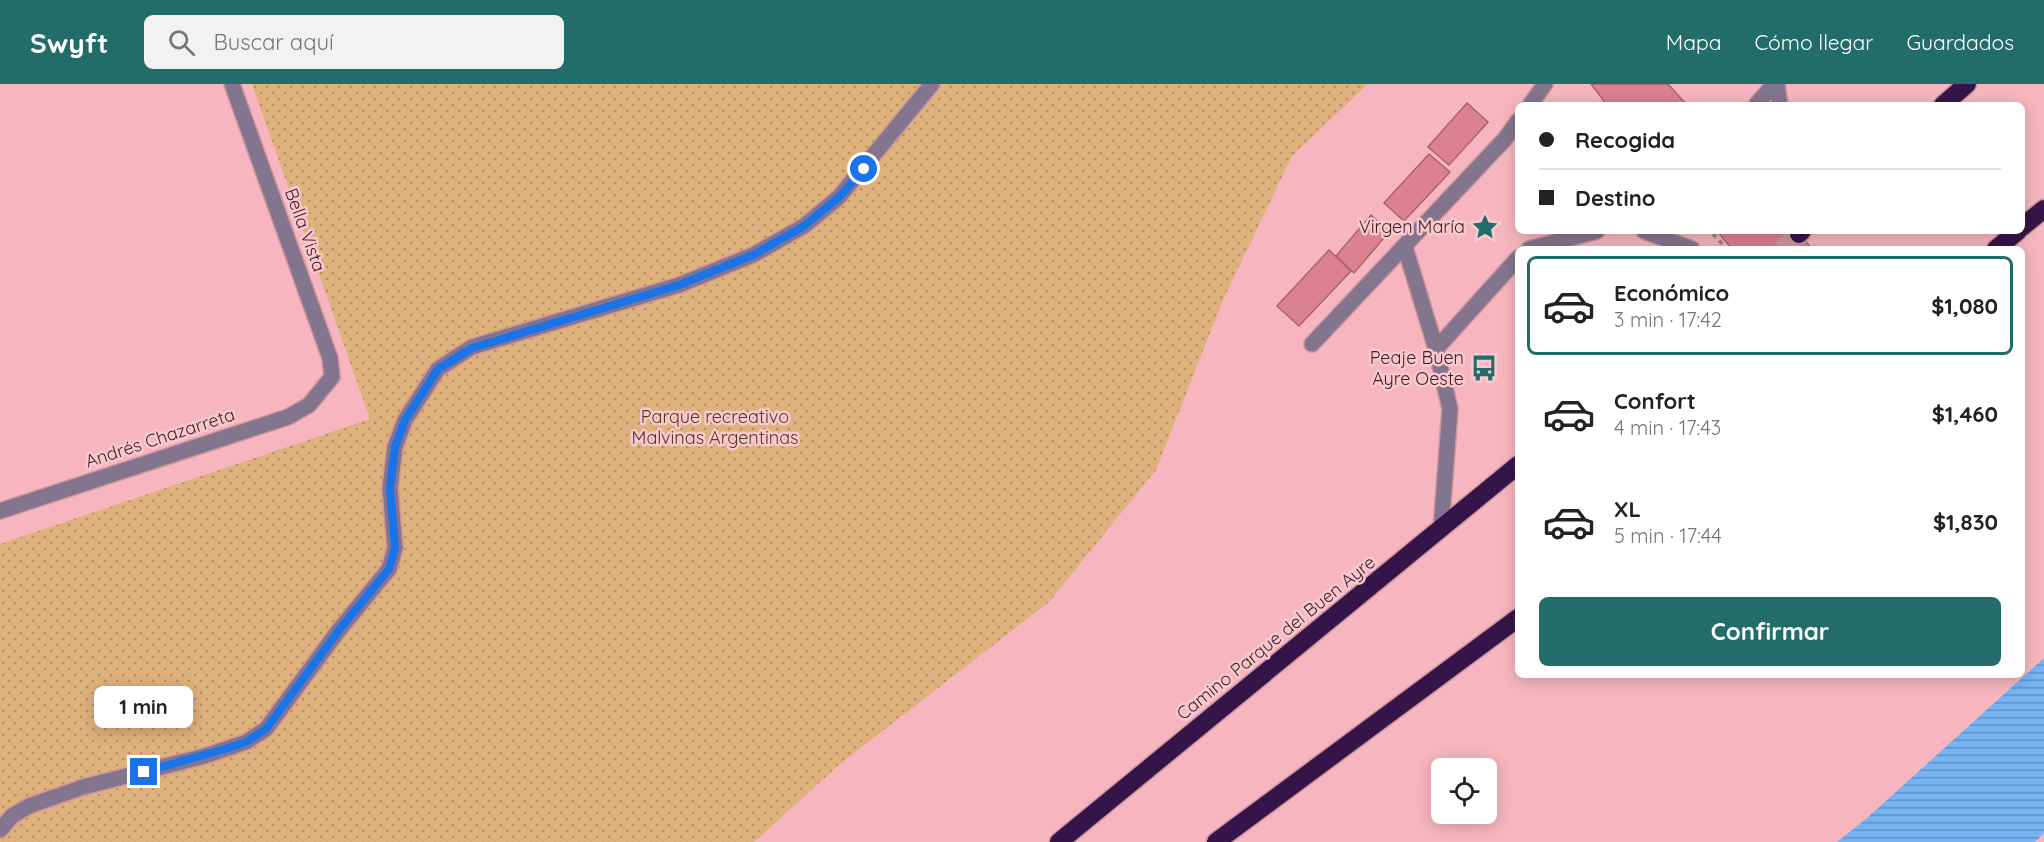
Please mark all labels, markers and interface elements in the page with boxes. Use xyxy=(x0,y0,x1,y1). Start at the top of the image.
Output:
search box xyxy=(144,15,564,69)
text: Swyft xyxy=(30,25,108,60)
icon: search xyxy=(165,26,198,59)
text: Buscar aquí xyxy=(213,28,334,56)
text: Mapa xyxy=(1666,29,1721,55)
text: Cómo llegar xyxy=(1754,29,1873,55)
text: Guardados xyxy=(1906,29,2014,55)
text: Recogida xyxy=(1575,126,1675,154)
route start xyxy=(850,155,877,182)
text: Destino xyxy=(1575,184,1656,212)
street label: Bella Vista xyxy=(280,185,331,275)
place icon: Virgen María xyxy=(1470,212,1500,242)
place label: Virgen María xyxy=(1359,215,1465,238)
icon: car xyxy=(1542,279,1596,333)
text: Económico xyxy=(1614,279,1729,307)
text: $1,080 xyxy=(1931,292,1998,320)
text: 3 min · 17:42 xyxy=(1614,307,1722,332)
place label: Peaje Buen Ayre Oeste xyxy=(1370,346,1464,390)
bus stop icon: Peaje Buen Ayre Oeste xyxy=(1469,353,1499,383)
icon: car xyxy=(1542,387,1596,441)
text: Confort xyxy=(1614,387,1696,415)
text: $1,460 xyxy=(1932,400,1998,428)
street label: Andrés Chazarreta xyxy=(82,402,238,473)
park label: Parque recreativo Malvinas Argentinas xyxy=(632,405,799,449)
text: 4 min · 17:43 xyxy=(1614,415,1721,440)
icon: car xyxy=(1542,495,1596,549)
text: XL xyxy=(1614,495,1641,523)
text: $1,830 xyxy=(1933,508,1998,536)
text: 5 min · 17:44 xyxy=(1614,523,1722,548)
street label: Camino Parque del Buen Ayre xyxy=(1172,550,1380,725)
button: Confirmar xyxy=(1539,597,2001,666)
callout: 1 min xyxy=(94,685,194,727)
text: 1 min xyxy=(119,694,168,719)
route end xyxy=(130,758,157,785)
map controls xyxy=(1431,758,1497,824)
button: locate xyxy=(1431,758,1497,824)

